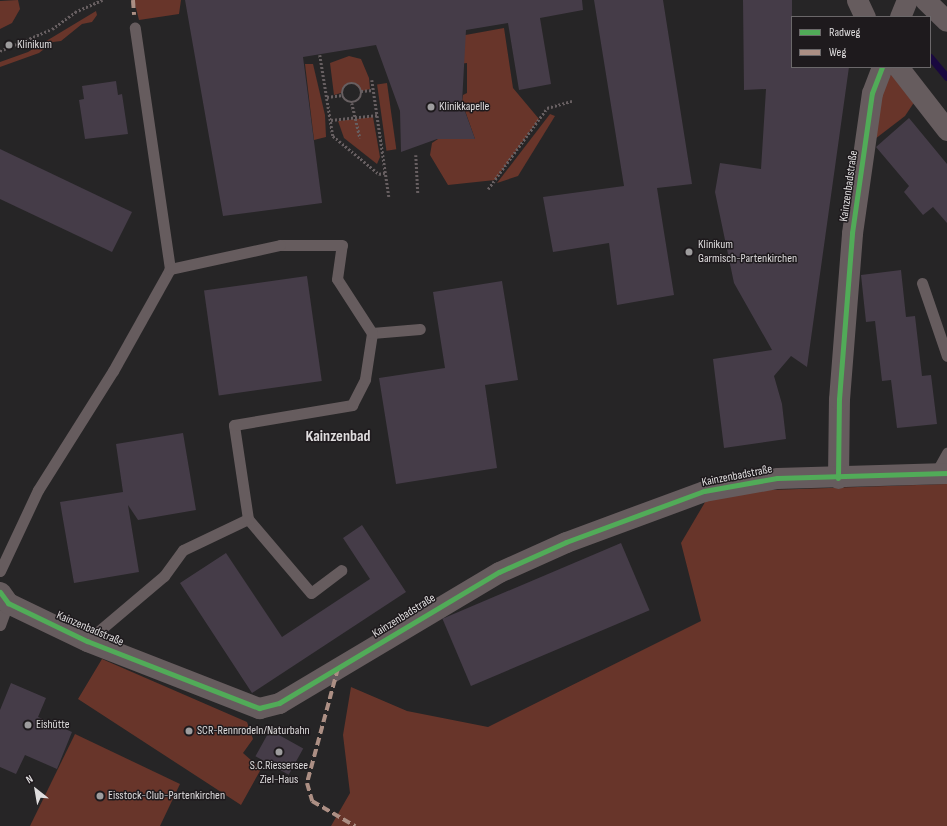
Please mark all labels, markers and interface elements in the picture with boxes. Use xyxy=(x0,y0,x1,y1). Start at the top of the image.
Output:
legend xyxy=(791,16,931,68)
text: Radweg xyxy=(829,25,860,40)
place label: Klinikum xyxy=(17,38,52,52)
marker: Klinikum xyxy=(4,40,14,50)
text: Weg xyxy=(829,45,846,60)
place label: Klinikkapelle xyxy=(439,100,489,114)
marker: Klinikkapelle xyxy=(426,102,436,112)
street label: Kainzenbadstraße xyxy=(837,149,861,223)
place label: Klinikum Garmisch-Partenkirchen xyxy=(698,238,797,266)
marker: Klinikum Garmisch-Partenkirchen xyxy=(683,246,695,258)
district label: Kainzenbad xyxy=(306,427,370,447)
street label: Kainzenbadstraße xyxy=(700,462,774,490)
street label: Kainzenbadstraße xyxy=(370,591,438,641)
street label: Kainzenbadstraße xyxy=(54,608,126,650)
place label: Eishütte xyxy=(36,718,70,732)
marker: Eishütte xyxy=(23,720,33,730)
place label: SCR-Rennrodeln/Naturbahn xyxy=(197,724,310,738)
marker: SCR-Rennrodeln/Naturbahn xyxy=(184,726,194,736)
marker: S.C.Riessersee Ziel-Haus xyxy=(274,747,284,757)
place label: S.C.Riessersee Ziel-Haus xyxy=(250,759,308,787)
north arrow xyxy=(16,770,56,810)
text: N xyxy=(24,772,35,786)
place label: Eisstock-Club-Partenkirchen xyxy=(108,789,225,803)
marker: Eisstock-Club-Partenkirchen xyxy=(95,791,105,801)

